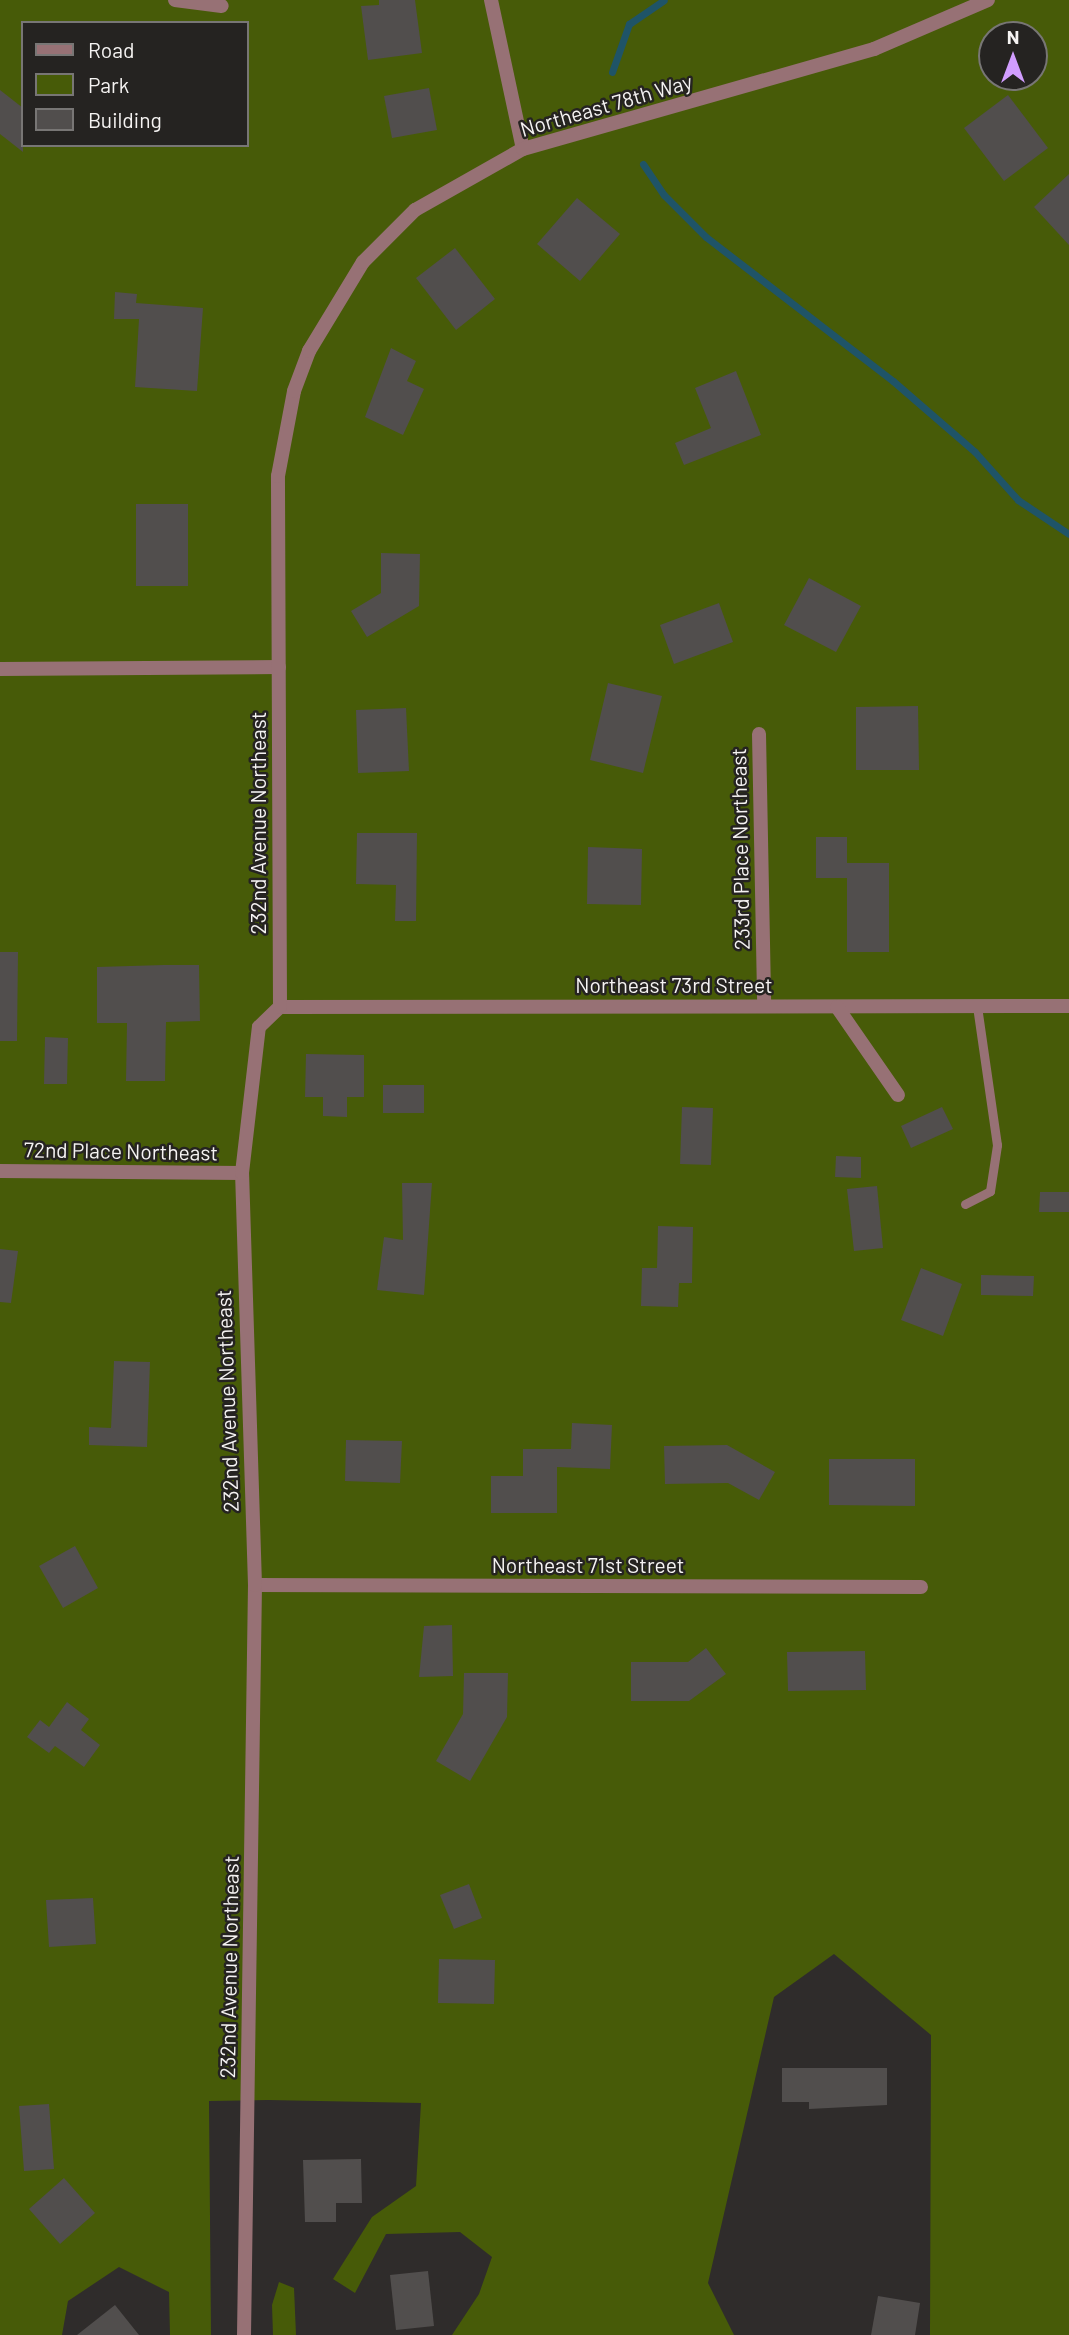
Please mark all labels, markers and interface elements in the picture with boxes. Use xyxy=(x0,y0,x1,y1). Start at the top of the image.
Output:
legend xyxy=(21,21,248,147)
north arrow xyxy=(978,21,1048,91)
text: N xyxy=(1007,25,1019,48)
text: Road xyxy=(88,37,134,62)
street label: Northeast 78th Way xyxy=(517,68,695,142)
text: Park xyxy=(88,72,129,97)
text: Building xyxy=(88,107,162,132)
street label: 232nd Avenue Northeast xyxy=(245,712,271,934)
street label: 233rd Place Northeast xyxy=(726,748,754,950)
street label: Northeast 73rd Street xyxy=(575,972,773,998)
street label: 72nd Place Northeast xyxy=(24,1137,218,1165)
street label: 232nd Avenue Northeast xyxy=(211,1289,243,1513)
street label: Northeast 71st Street xyxy=(492,1552,684,1578)
street label: 232nd Avenue Northeast xyxy=(214,1855,244,2079)

